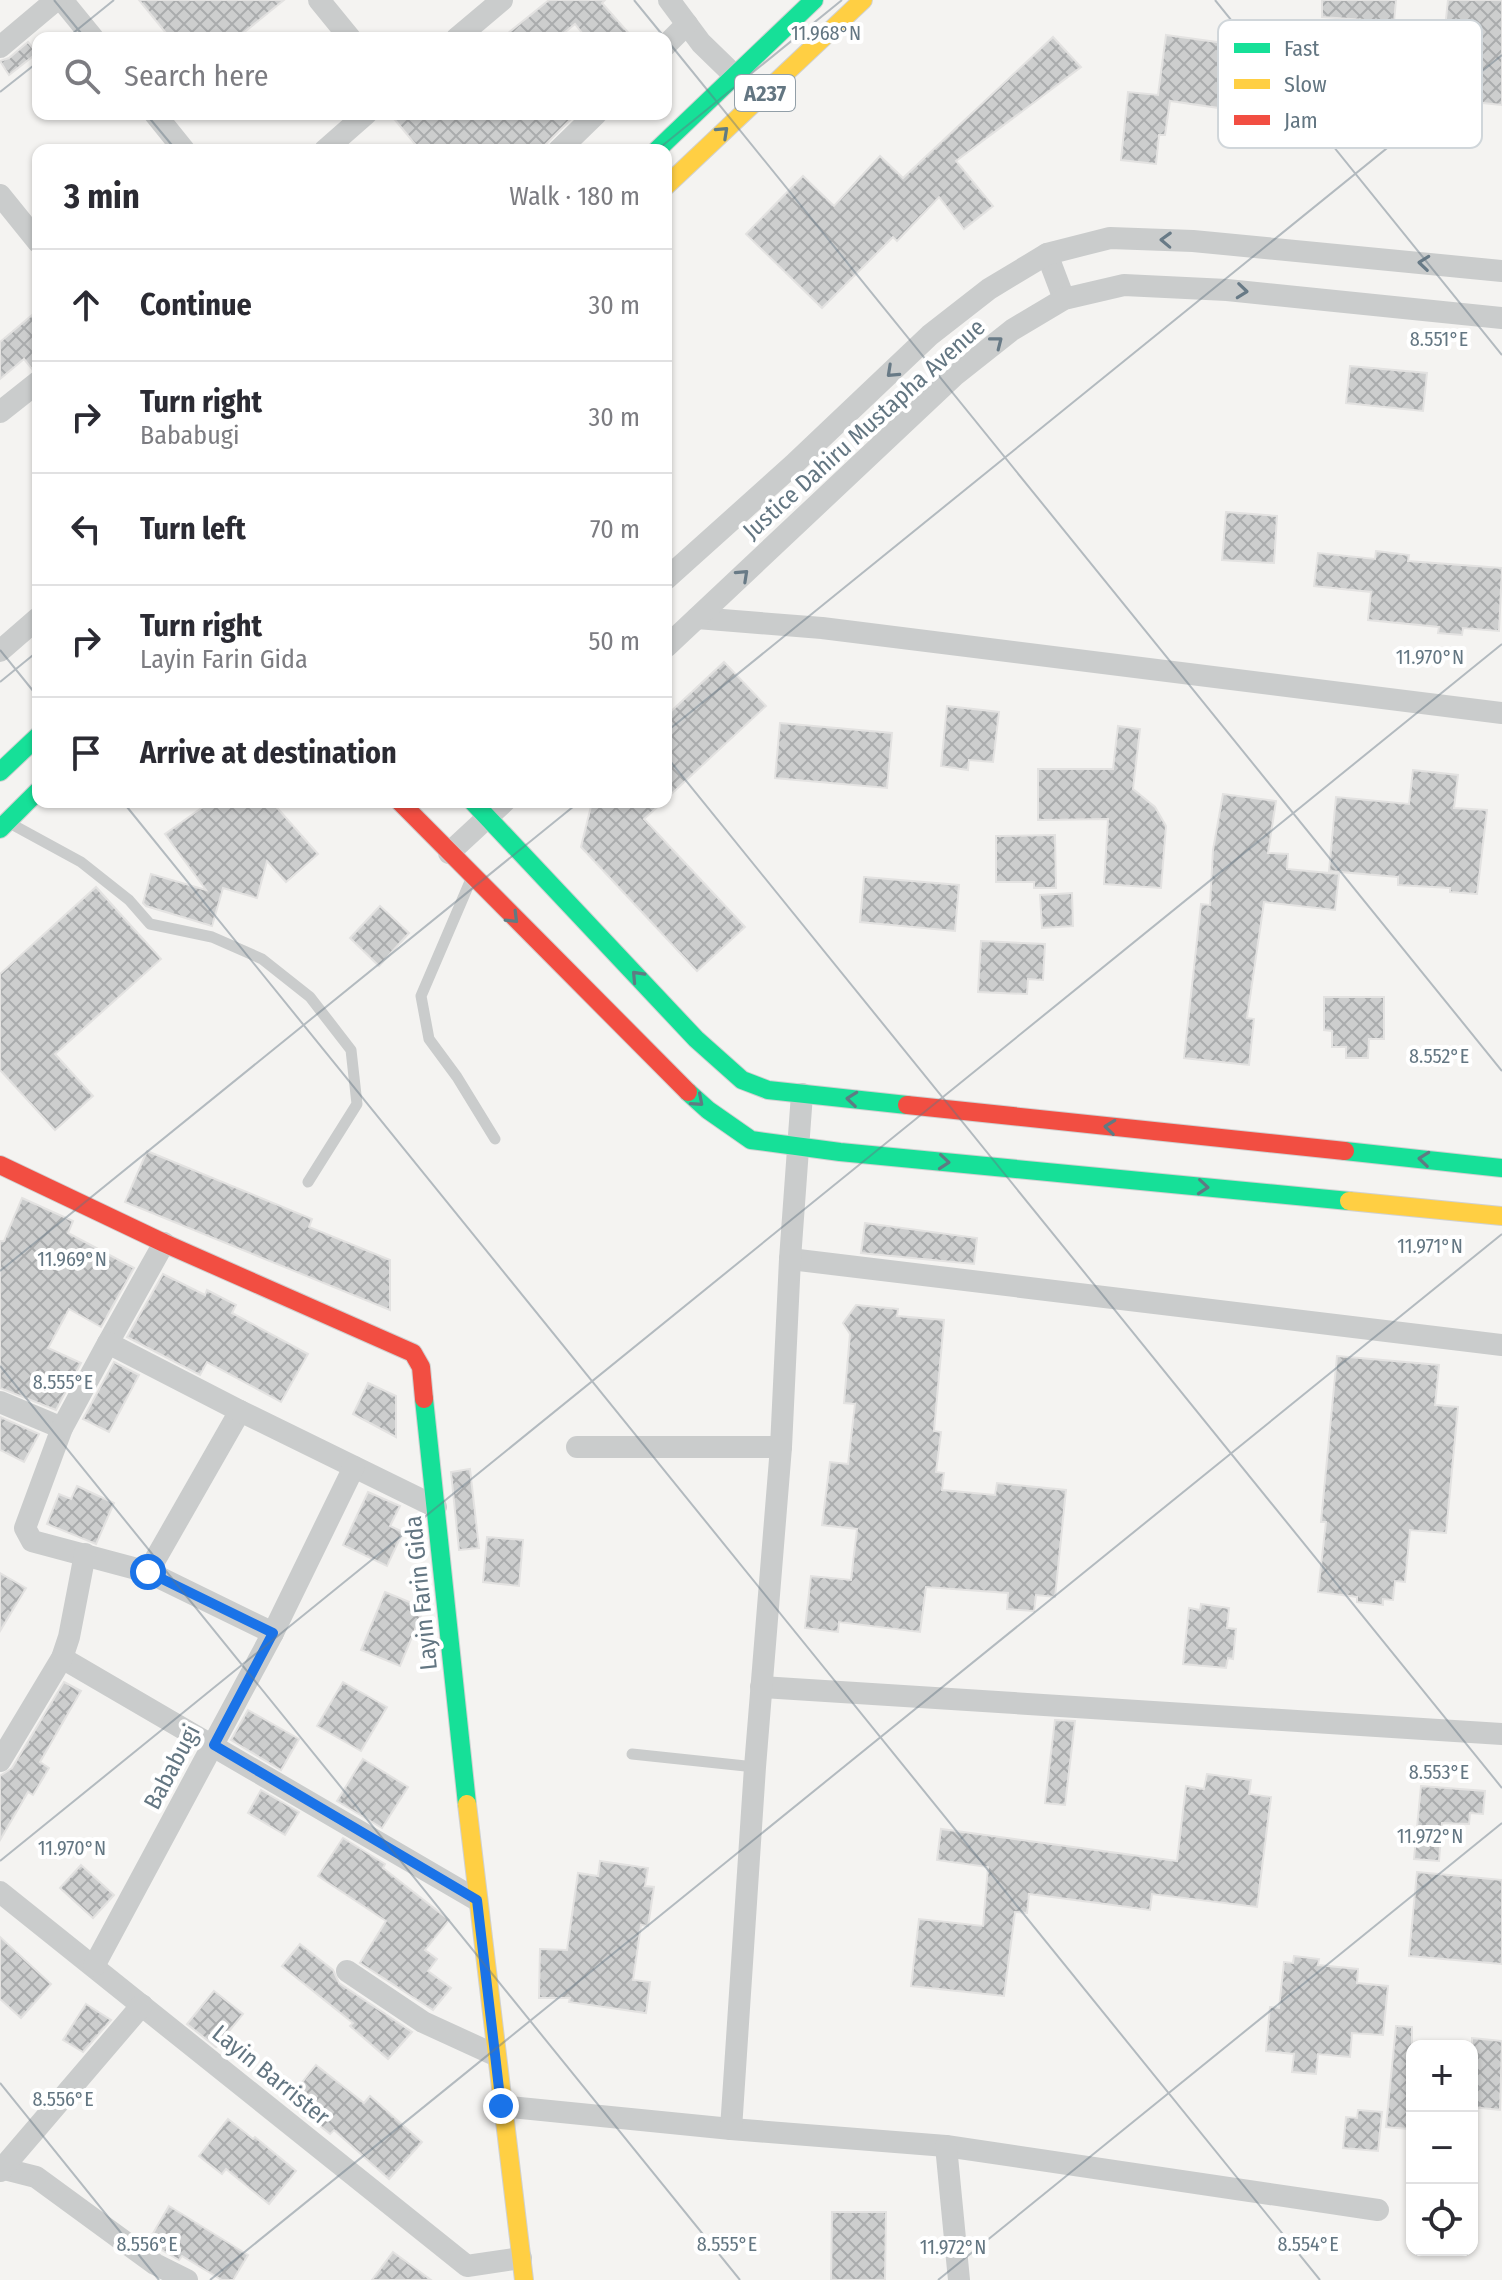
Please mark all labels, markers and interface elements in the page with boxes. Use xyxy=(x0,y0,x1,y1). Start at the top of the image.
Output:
legend xyxy=(1218,20,1482,148)
text: 11.968°N xyxy=(791,21,861,45)
search box xyxy=(32,32,672,120)
text: Fast xyxy=(1284,35,1320,62)
icon: search xyxy=(60,54,104,98)
text: Search here xyxy=(124,58,269,94)
text: Slow xyxy=(1284,71,1327,98)
road number: A237 xyxy=(735,75,795,111)
text: Jam xyxy=(1284,107,1318,134)
one-way arrow xyxy=(714,127,728,142)
text: 3 min xyxy=(64,176,140,217)
text: Walk · 180 m xyxy=(509,181,640,212)
one-way arrow xyxy=(1159,231,1172,248)
one-way arrow xyxy=(1417,255,1430,272)
icon: ahead xyxy=(64,283,108,327)
one-way arrow xyxy=(1236,283,1249,300)
text: Continue xyxy=(140,287,252,323)
text: 30 m xyxy=(589,290,640,321)
street label: Justice Dahiru Mustapha Avenue xyxy=(737,313,991,545)
text: 8.551°E xyxy=(1410,327,1468,351)
one-way arrow xyxy=(988,338,1003,352)
one-way arrow xyxy=(886,362,901,376)
text: Turn right xyxy=(140,384,262,420)
icon: right xyxy=(64,395,108,439)
text: 30 m xyxy=(589,402,640,433)
text: Bababugi xyxy=(140,420,240,451)
icon: left xyxy=(64,507,108,551)
text: Turn left xyxy=(140,511,246,547)
text: 70 m xyxy=(590,514,640,545)
one-way arrow xyxy=(734,569,748,584)
text: Turn right xyxy=(140,608,262,644)
icon: right xyxy=(64,619,108,663)
text: 50 m xyxy=(588,626,640,657)
text: Layin Farin Gida xyxy=(140,644,308,675)
text: 11.970°N xyxy=(1396,645,1464,669)
icon: arrive xyxy=(64,731,108,775)
text: Arrive at destination xyxy=(140,735,397,771)
one-way arrow xyxy=(504,909,518,923)
one-way arrow xyxy=(631,971,646,985)
text: 8.552°E xyxy=(1409,1044,1469,1068)
one-way arrow xyxy=(689,1091,704,1105)
one-way arrow xyxy=(845,1091,858,1108)
one-way arrow xyxy=(1103,1118,1116,1135)
one-way arrow xyxy=(1417,1151,1430,1168)
one-way arrow xyxy=(938,1154,951,1171)
one-way arrow xyxy=(1196,1178,1209,1195)
text: 11.971°N xyxy=(1397,1234,1463,1258)
text: 11.969°N xyxy=(37,1247,107,1271)
text: 8.555°E xyxy=(33,1370,93,1394)
street label: Layin Farin Gida xyxy=(399,1515,443,1671)
route start xyxy=(130,1554,166,1590)
street label: Bababugi xyxy=(138,1720,206,1814)
text: 8.553°E xyxy=(1409,1760,1469,1784)
text: 11.972°N xyxy=(1397,1824,1463,1848)
text: 11.970°N xyxy=(38,1836,106,1860)
street label: Layin Barrister xyxy=(207,2019,336,2131)
map controls xyxy=(1406,2040,1478,2256)
button: + xyxy=(1406,2040,1478,2112)
text: 8.556°E xyxy=(32,2087,94,2111)
route end xyxy=(483,2088,519,2124)
button: − xyxy=(1406,2112,1478,2184)
button: locate xyxy=(1406,2184,1478,2256)
text: 8.556°E xyxy=(116,2232,178,2256)
text: 8.555°E xyxy=(697,2232,757,2256)
text: 8.554°E xyxy=(1277,2232,1339,2256)
text: 11.972°N xyxy=(920,2235,986,2259)

